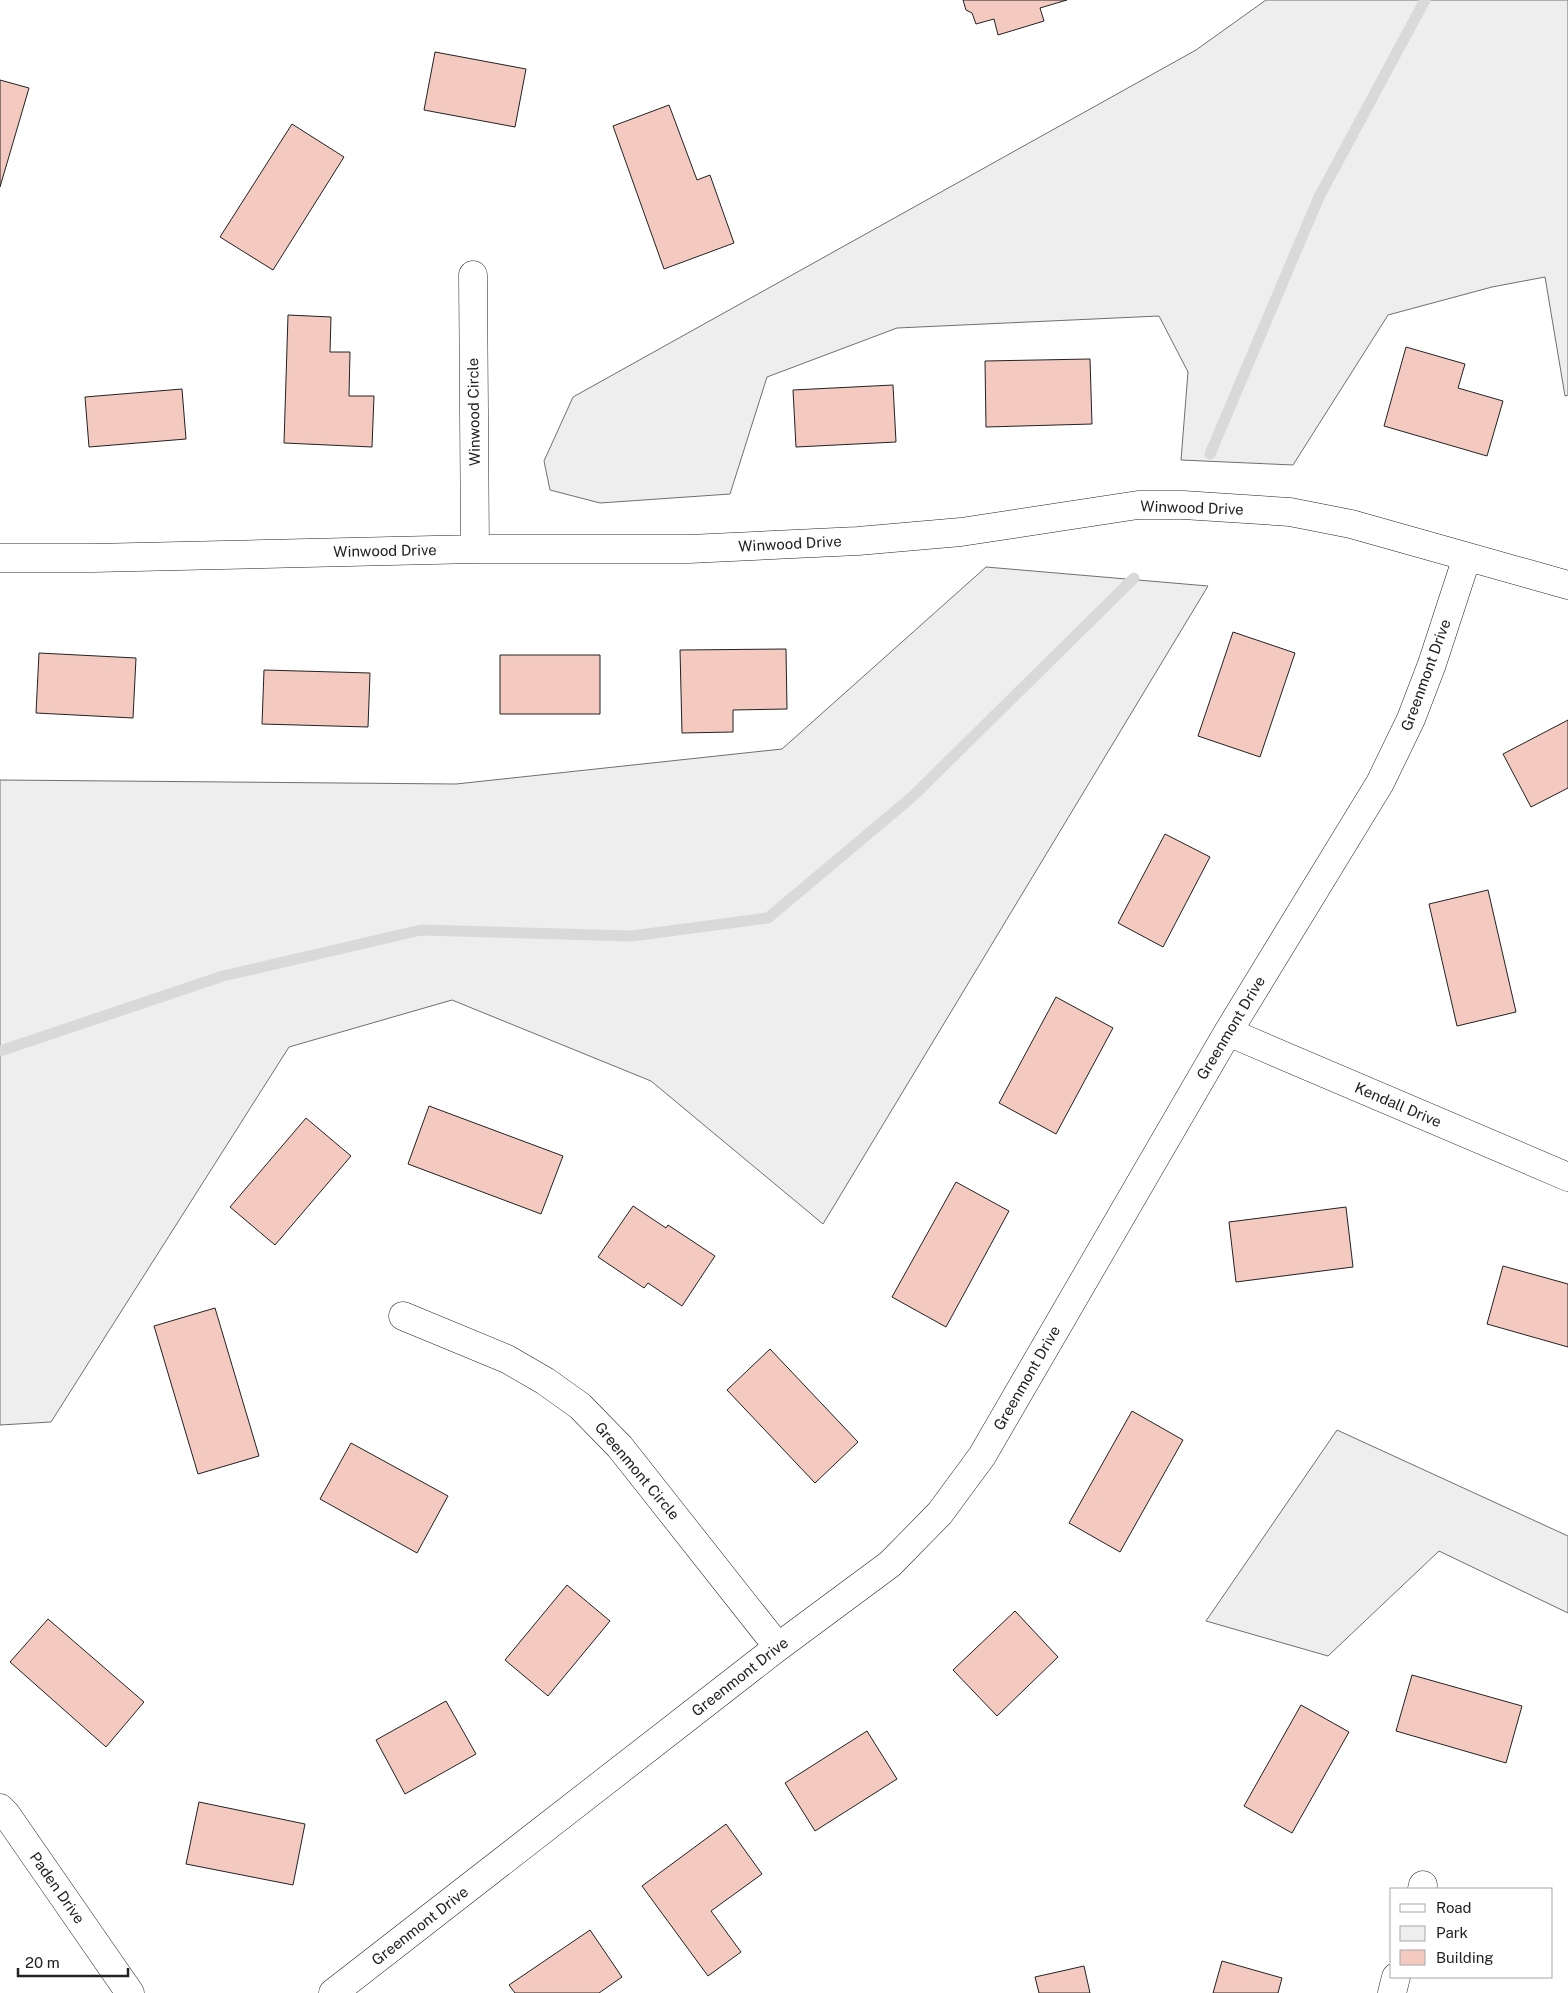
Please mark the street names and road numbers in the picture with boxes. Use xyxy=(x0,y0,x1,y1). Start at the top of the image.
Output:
street label: Winwood Circle xyxy=(464,358,483,466)
street label: Winwood Drive xyxy=(1140,497,1244,518)
street label: Winwood Drive xyxy=(738,532,842,555)
street label: Winwood Drive xyxy=(333,541,437,560)
street label: Greenmont Drive xyxy=(1397,617,1454,733)
street label: Greenmont Drive xyxy=(1193,973,1268,1083)
street label: Kendall Drive xyxy=(1352,1079,1444,1130)
street label: Greenmont Drive xyxy=(990,1323,1063,1433)
street label: Greenmont Circle xyxy=(592,1418,683,1523)
street label: Greenmont Drive xyxy=(688,1634,791,1719)
street label: Paden Drive xyxy=(27,1849,88,1927)
street label: Greenmont Drive xyxy=(368,1883,471,1968)

